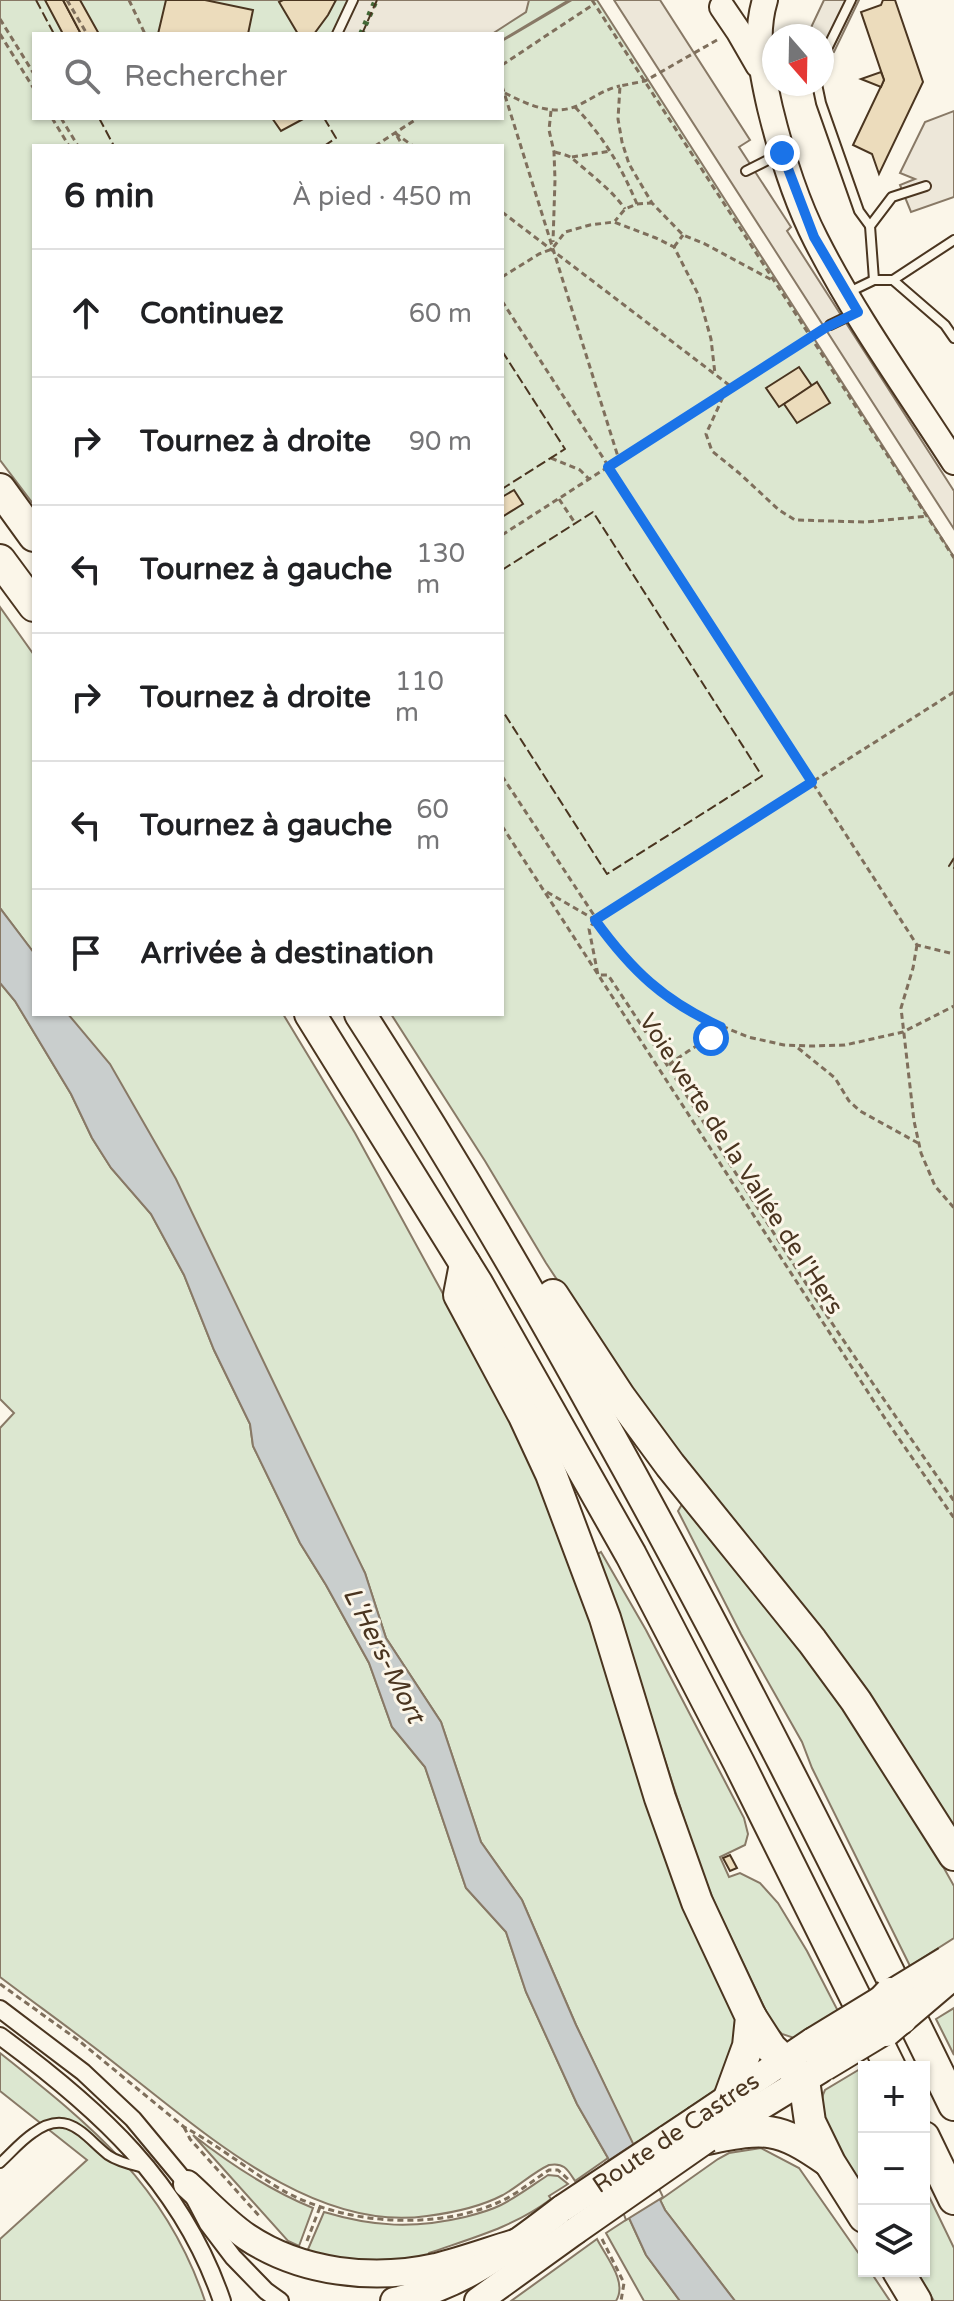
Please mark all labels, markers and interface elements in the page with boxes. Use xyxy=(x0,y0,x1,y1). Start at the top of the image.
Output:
north arrow xyxy=(762,24,834,96)
search box xyxy=(32,32,504,120)
icon: search xyxy=(60,54,104,98)
text: Rechercher xyxy=(124,58,287,95)
route end xyxy=(764,135,800,171)
text: 6 min xyxy=(64,176,155,217)
text: À pied · 450 m xyxy=(292,181,472,212)
icon: ahead xyxy=(64,291,108,335)
text: Continuez xyxy=(140,295,284,332)
text: 60 m xyxy=(409,298,472,329)
icon: right xyxy=(64,419,108,463)
text: Tournez à droite xyxy=(140,423,371,460)
text: 90 m xyxy=(409,426,472,457)
text: 130 m xyxy=(416,538,465,600)
icon: left xyxy=(64,547,108,591)
text: Tournez à gauche xyxy=(140,551,392,588)
text: 110 m xyxy=(395,666,444,728)
icon: right xyxy=(64,675,108,719)
text: Tournez à droite xyxy=(140,679,371,716)
text: 60 m xyxy=(416,794,449,856)
icon: left xyxy=(64,803,108,847)
text: Tournez à gauche xyxy=(140,807,392,844)
icon: arrive xyxy=(64,931,108,975)
text: Arrivée à destination xyxy=(140,935,434,972)
street label: Voie verte de la Vallée de l'Hers xyxy=(633,1008,849,1320)
route start xyxy=(693,1020,729,1056)
water label: L'Hers-Mort xyxy=(337,1582,433,1731)
map controls xyxy=(858,2061,930,2277)
button: + xyxy=(858,2061,930,2133)
street label: Route de Castres xyxy=(587,2067,765,2199)
button: − xyxy=(858,2133,930,2205)
button: layers xyxy=(858,2205,930,2277)

